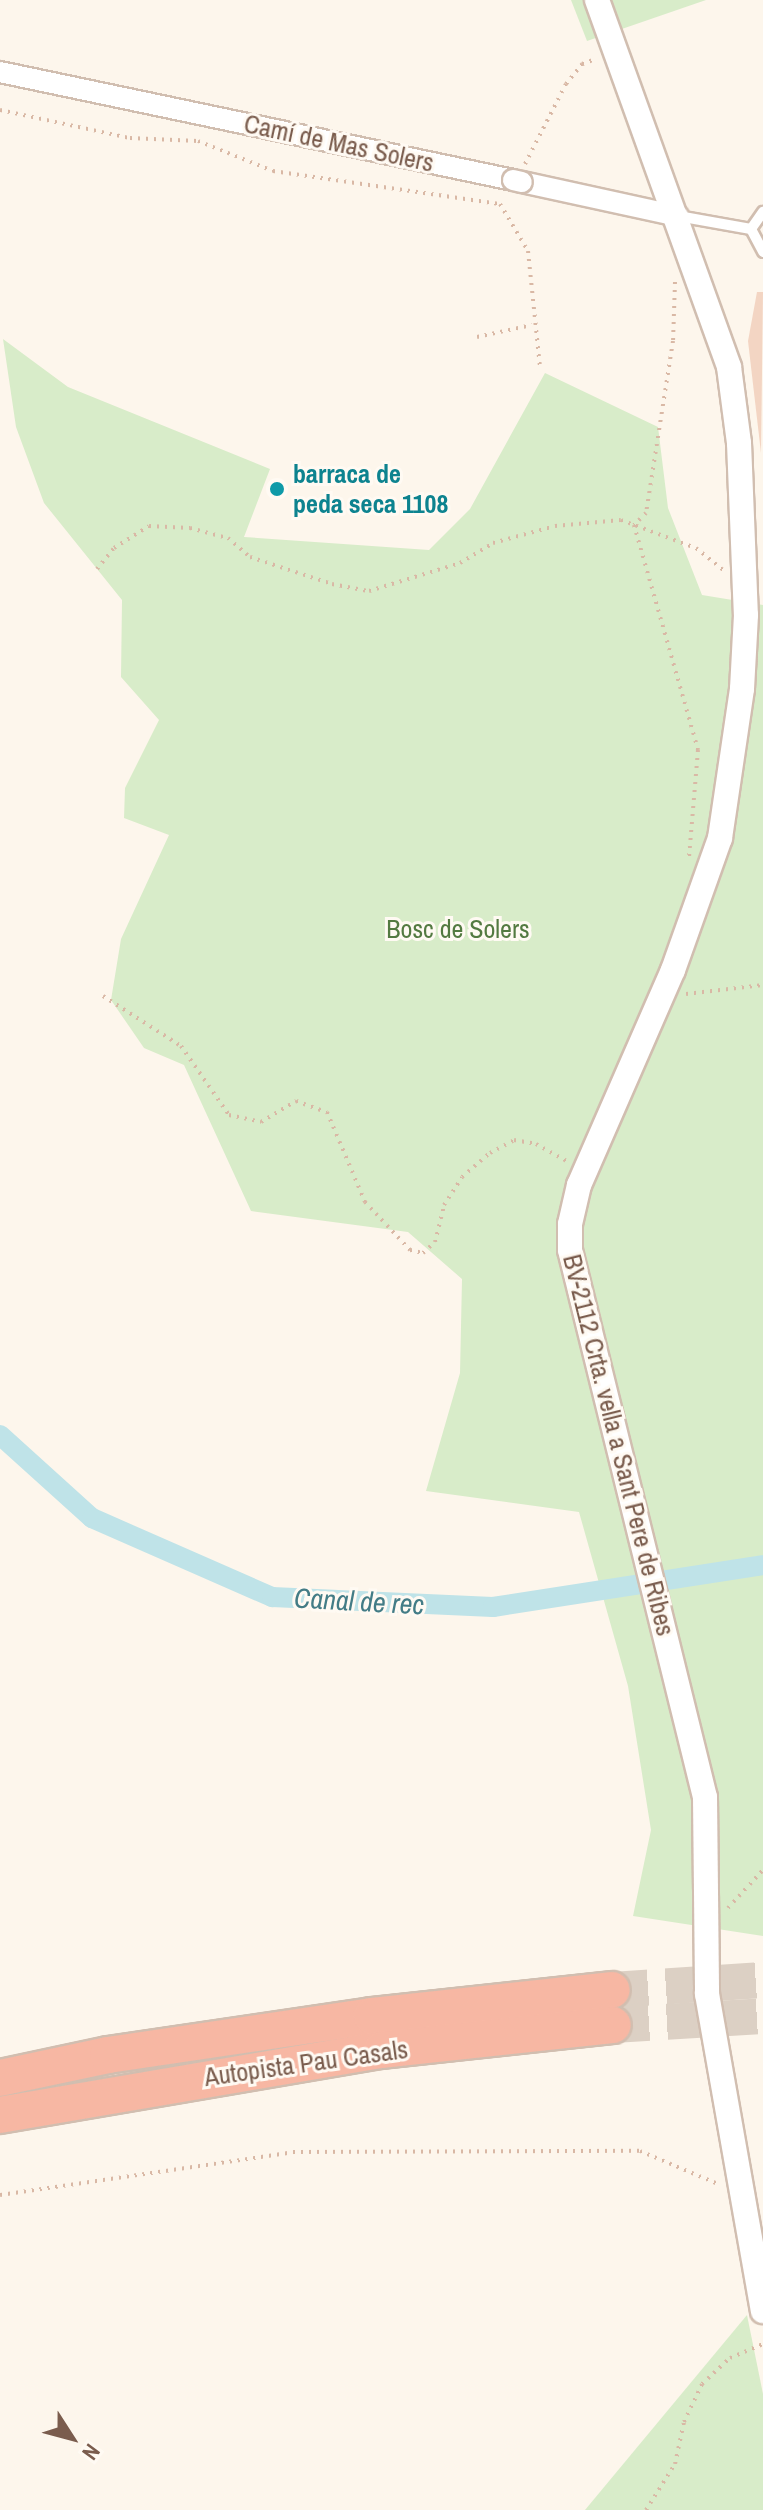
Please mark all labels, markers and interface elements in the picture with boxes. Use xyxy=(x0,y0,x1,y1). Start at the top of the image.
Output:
street label: Camí de Mas Solers xyxy=(241,108,437,178)
place label: barraca de peda seca 1108 xyxy=(293,458,448,520)
marker: barraca de peda seca 1108 xyxy=(268,480,286,498)
park label: Bosc de Solers xyxy=(386,913,530,945)
street label: BV-2112 Crta. vella a Sant Pere de Ribes xyxy=(556,1251,682,1639)
water label: Canal de rec xyxy=(293,1581,425,1621)
street label: Autopista Pau Casals xyxy=(202,2033,410,2093)
north arrow xyxy=(32,2398,112,2478)
text: N xyxy=(75,2438,107,2466)

